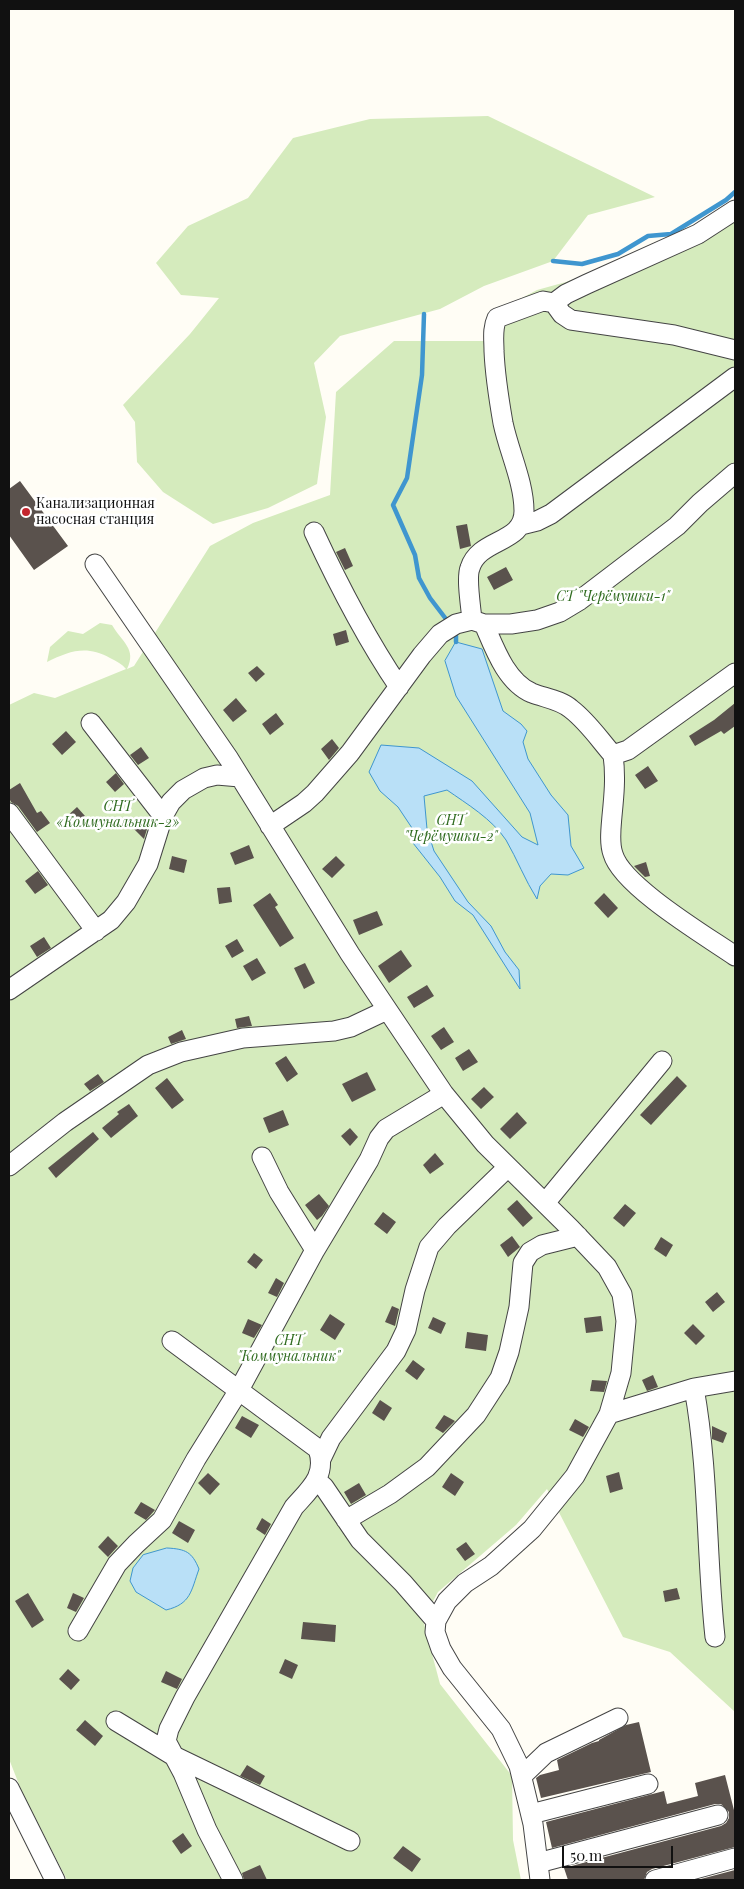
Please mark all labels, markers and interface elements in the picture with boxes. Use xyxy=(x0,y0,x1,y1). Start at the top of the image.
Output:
place label: Канализационная насосная станция xyxy=(36,496,155,528)
marker: Канализационная насосная станция xyxy=(20,506,32,518)
park label: СТ "Черёмушки-1" xyxy=(556,589,670,605)
park label: СНТ «Коммунальник-2» xyxy=(57,799,179,832)
park label: СНТ "Черёмушки-2" xyxy=(404,813,498,846)
park label: СНТ "Коммунальник" xyxy=(238,1333,340,1365)
scale bar xyxy=(564,1836,675,1868)
text: 50 m xyxy=(570,1845,602,1865)

